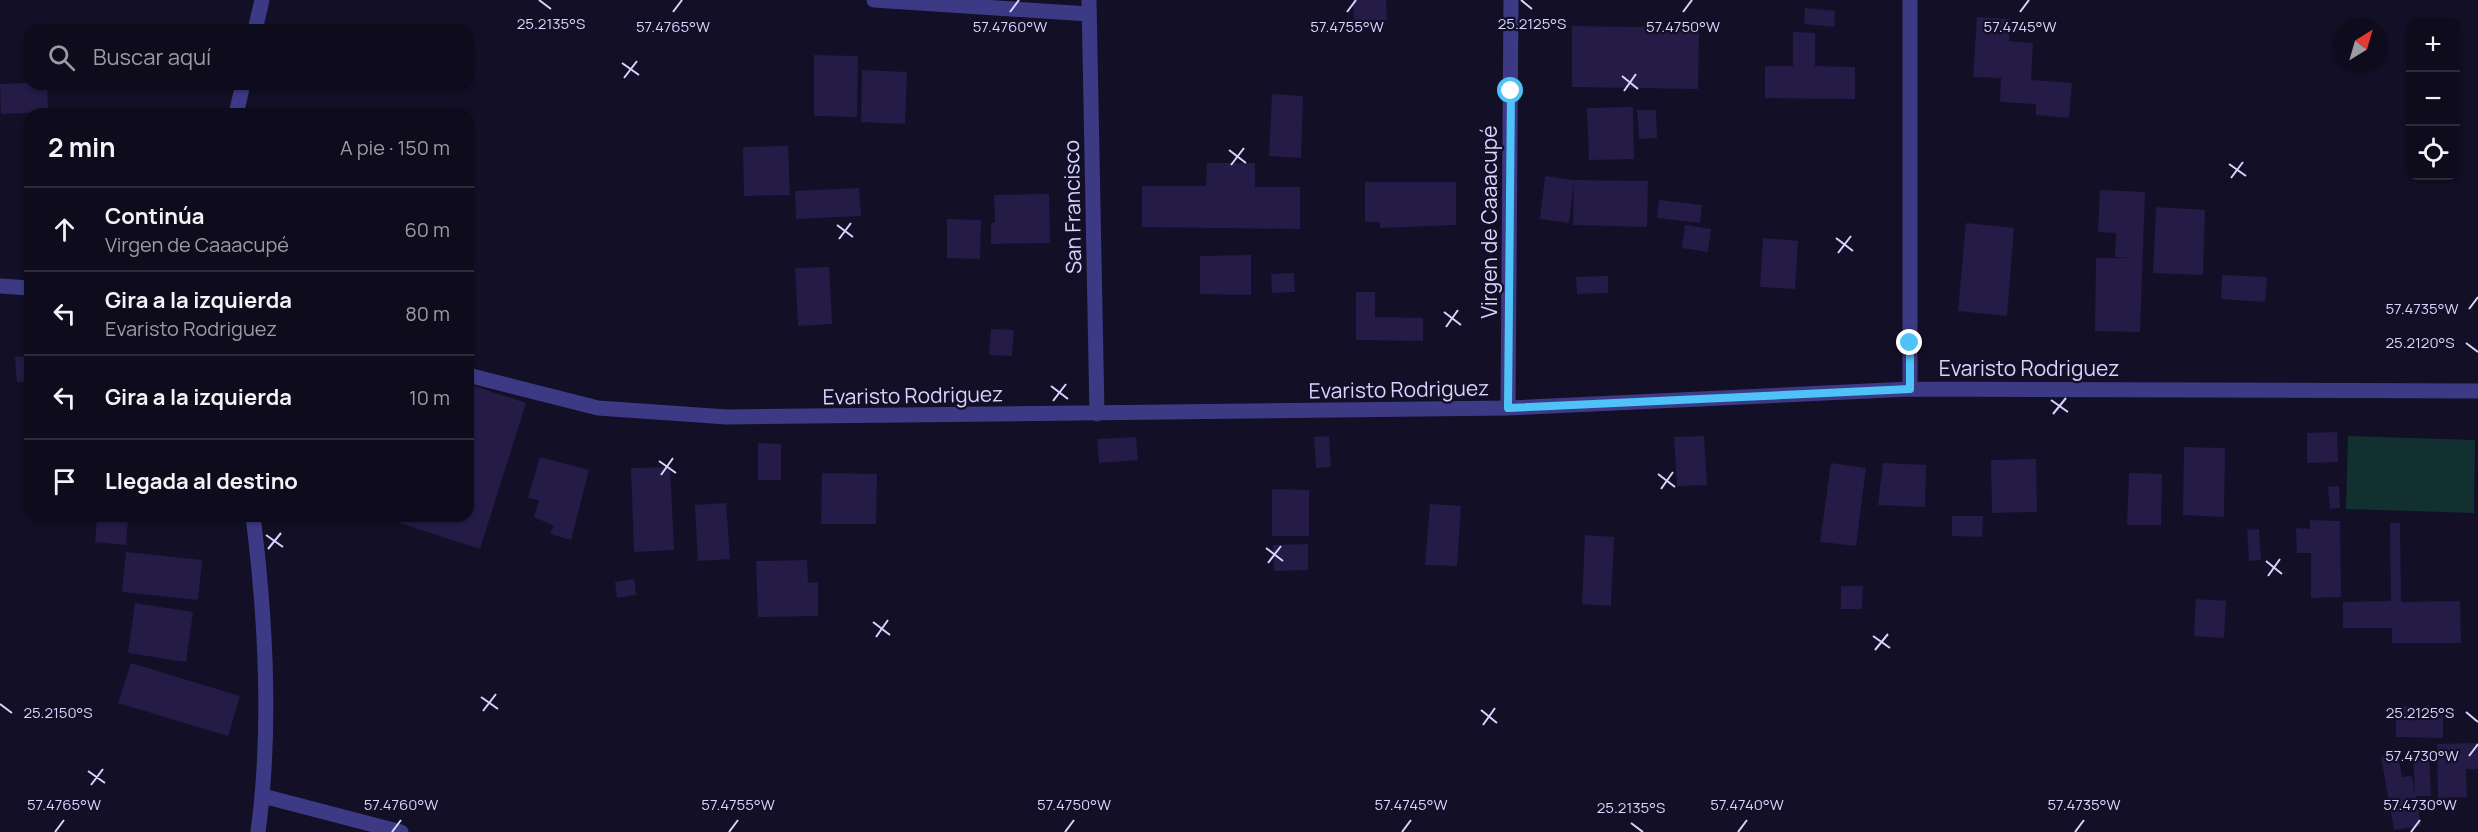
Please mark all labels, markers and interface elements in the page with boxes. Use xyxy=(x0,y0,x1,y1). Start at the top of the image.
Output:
text: 25.2135°S xyxy=(517,13,585,34)
text: 25.2125°S xyxy=(1498,13,1566,34)
text: 57.4765°W xyxy=(636,16,710,37)
text: 57.4760°W xyxy=(973,16,1047,37)
text: 57.4755°W xyxy=(1310,16,1384,37)
text: 57.4750°W xyxy=(1646,16,1720,37)
text: 57.4745°W xyxy=(1983,16,2057,37)
north arrow xyxy=(2334,18,2388,72)
map controls xyxy=(2406,18,2460,180)
button: + xyxy=(2406,18,2460,72)
search box xyxy=(24,24,474,90)
icon: search xyxy=(45,41,78,74)
text: Buscar aquí xyxy=(93,42,211,72)
button: − xyxy=(2406,72,2460,126)
route start xyxy=(1497,77,1523,103)
street label: Virgen de Caaacupé xyxy=(1475,125,1503,319)
button: locate xyxy=(2406,126,2460,180)
text: 2 min xyxy=(48,129,116,165)
text: A pie · 150 m xyxy=(340,134,450,161)
street label: San Francisco xyxy=(1057,140,1087,274)
text: Continúa xyxy=(105,201,205,231)
icon: ahead xyxy=(48,213,81,246)
text: 60 m xyxy=(404,216,450,243)
text: Virgen de Caaacupé xyxy=(105,231,289,258)
text: Gira a la izquierda xyxy=(105,285,292,315)
icon: left xyxy=(48,297,81,330)
text: 57.4735°W xyxy=(2385,298,2459,319)
text: 80 m xyxy=(405,300,450,327)
text: Evaristo Rodriguez xyxy=(105,315,277,342)
route end xyxy=(1896,329,1922,355)
text: 25.2120°S xyxy=(2385,332,2455,353)
street label: Evaristo Rodriguez xyxy=(1939,354,2119,382)
street label: Evaristo Rodriguez xyxy=(1308,373,1490,405)
street label: Evaristo Rodriguez xyxy=(822,379,1004,411)
icon: left xyxy=(48,381,81,414)
text: Gira a la izquierda xyxy=(105,382,292,412)
text: 10 m xyxy=(409,384,450,411)
icon: arrive xyxy=(48,465,81,498)
text: Llegada al destino xyxy=(105,466,298,496)
text: 25.2150°S xyxy=(23,702,93,723)
text: 25.2125°S xyxy=(2386,702,2454,723)
text: 57.4730°W xyxy=(2385,745,2459,766)
text: 57.4765°W xyxy=(27,794,101,815)
text: 57.4760°W xyxy=(364,794,438,815)
text: 57.4755°W xyxy=(701,794,775,815)
text: 57.4750°W xyxy=(1037,794,1111,815)
text: 57.4745°W xyxy=(1374,794,1448,815)
text: 57.4740°W xyxy=(1710,794,1784,815)
text: 57.4735°W xyxy=(2047,794,2121,815)
text: 57.4730°W xyxy=(2383,794,2457,815)
text: 25.2135°S xyxy=(1597,797,1665,818)

